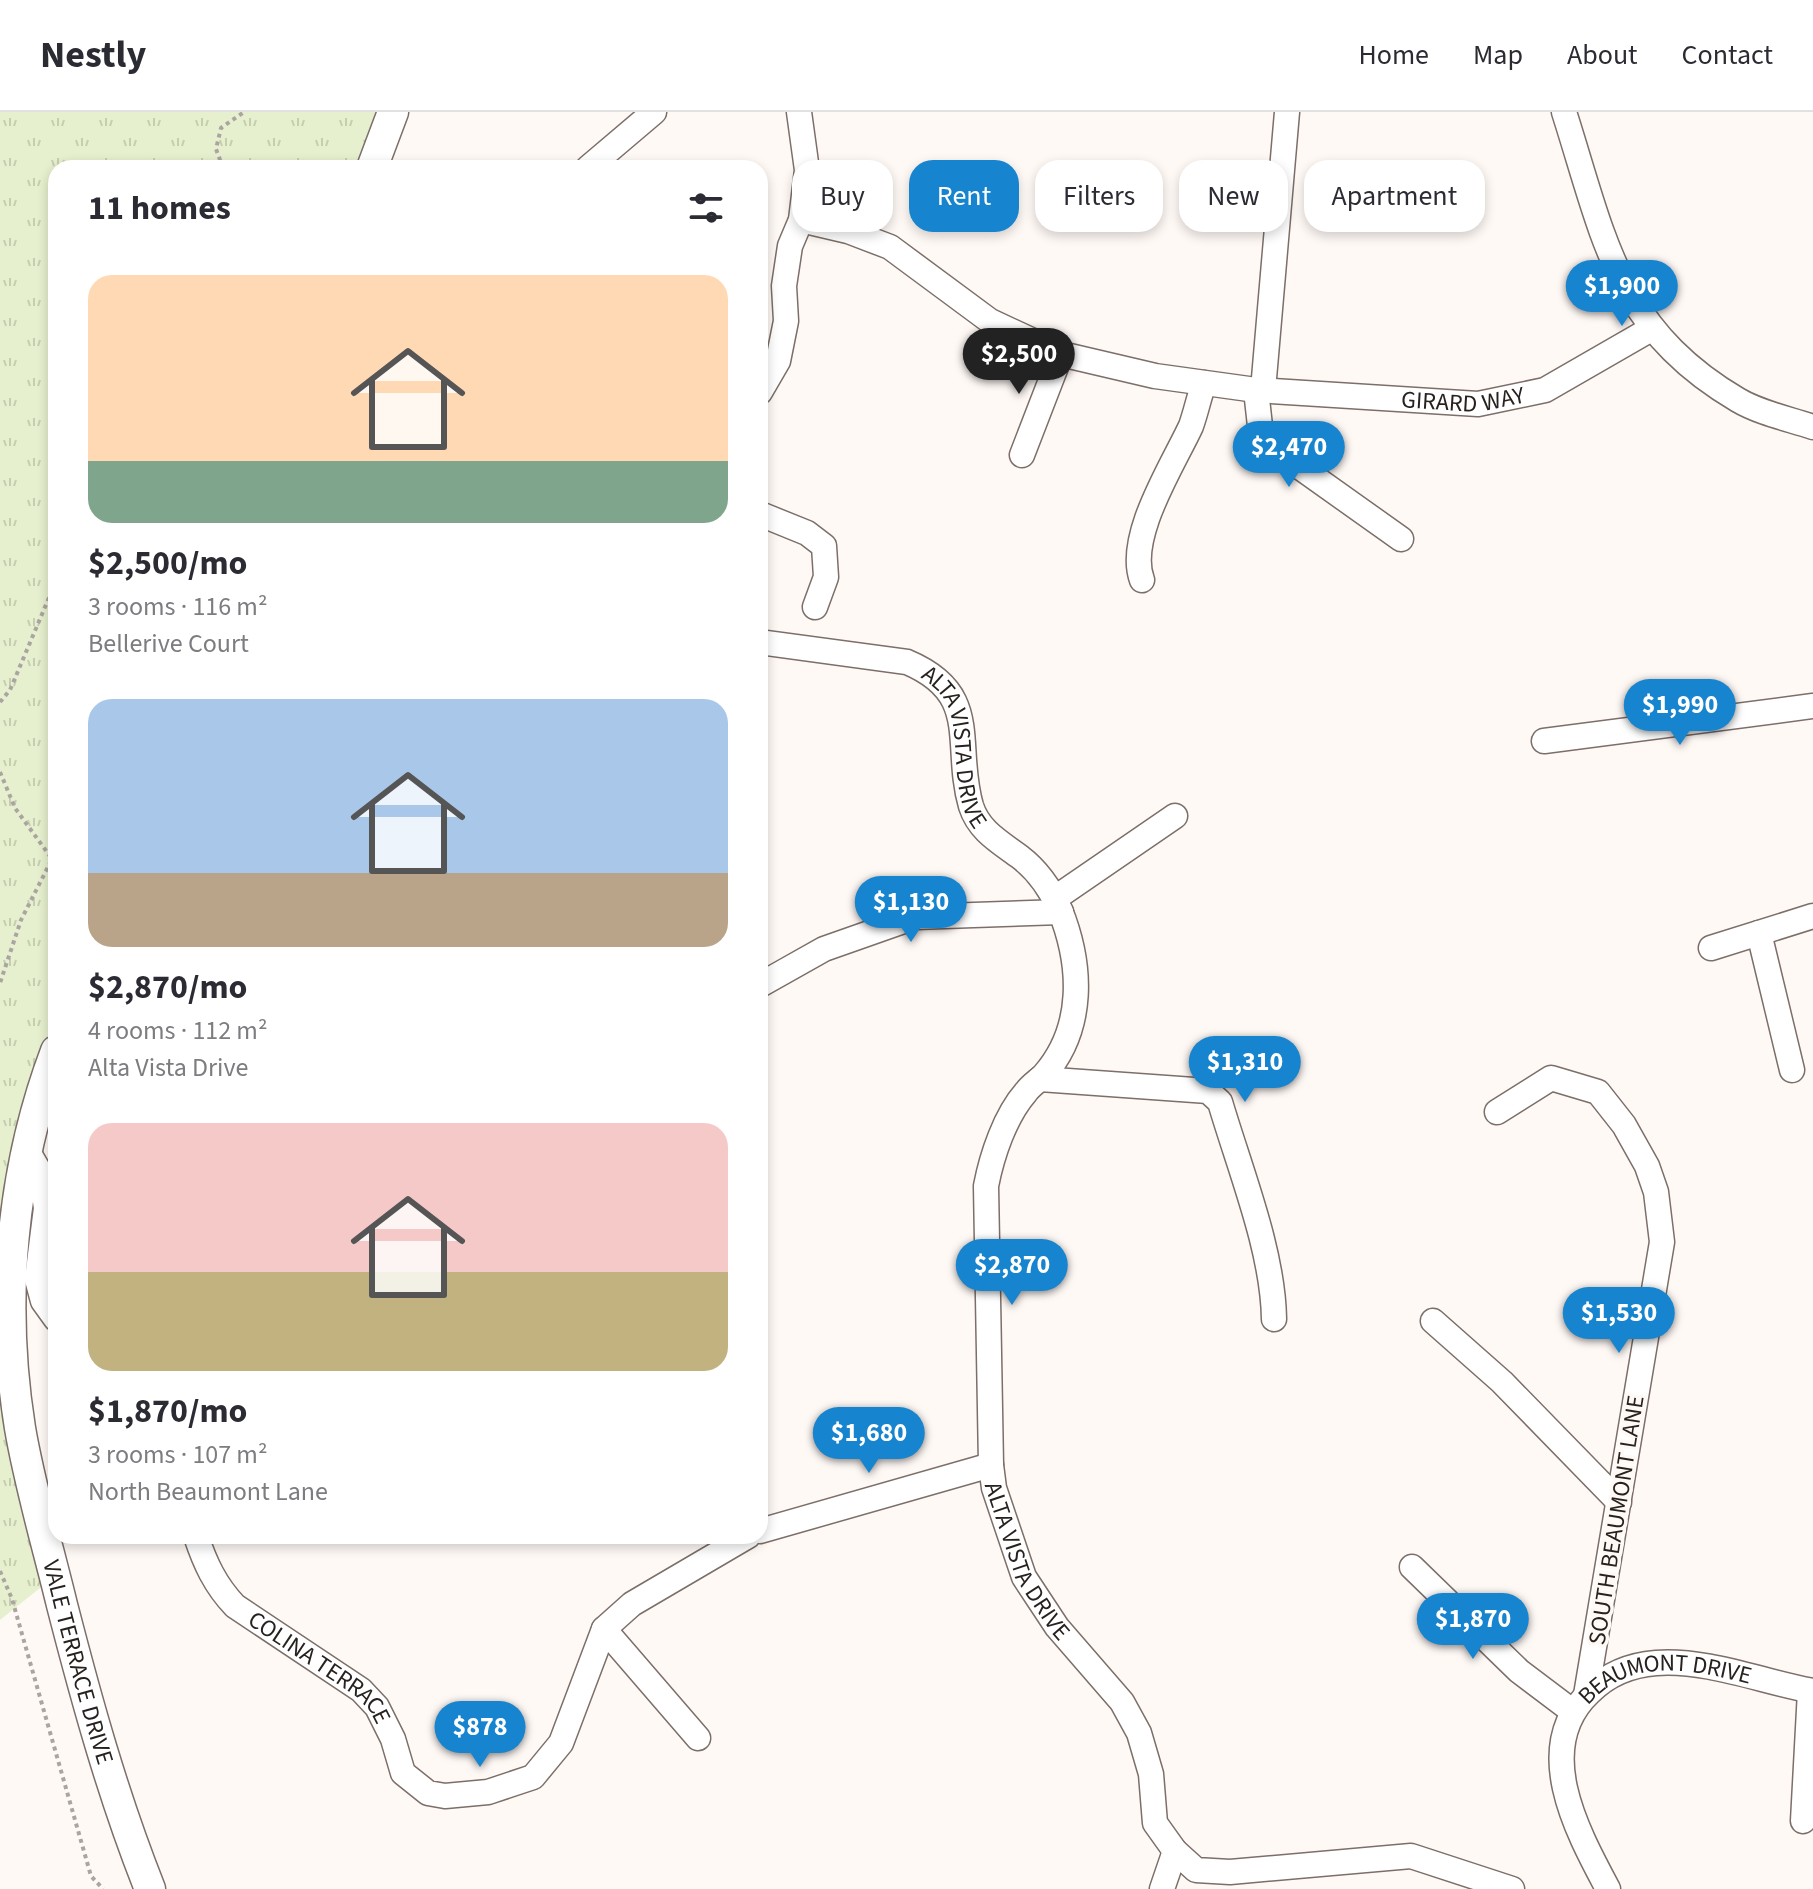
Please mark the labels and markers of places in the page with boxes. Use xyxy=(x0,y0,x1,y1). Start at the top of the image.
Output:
pin: $1,900 xyxy=(1557,260,1687,328)
pin: $2,500 xyxy=(954,328,1084,396)
pin: $2,470 xyxy=(1224,421,1354,489)
pin: $1,990 xyxy=(1615,679,1745,747)
pin: $1,130 xyxy=(846,876,976,944)
pin: $1,310 xyxy=(1180,1036,1310,1104)
pin: $2,870 xyxy=(947,1239,1077,1307)
pin: $1,530 xyxy=(1554,1287,1684,1355)
pin: $1,680 xyxy=(804,1407,934,1475)
pin: $1,870 xyxy=(1408,1593,1538,1661)
pin: $878 xyxy=(433,1701,527,1769)

